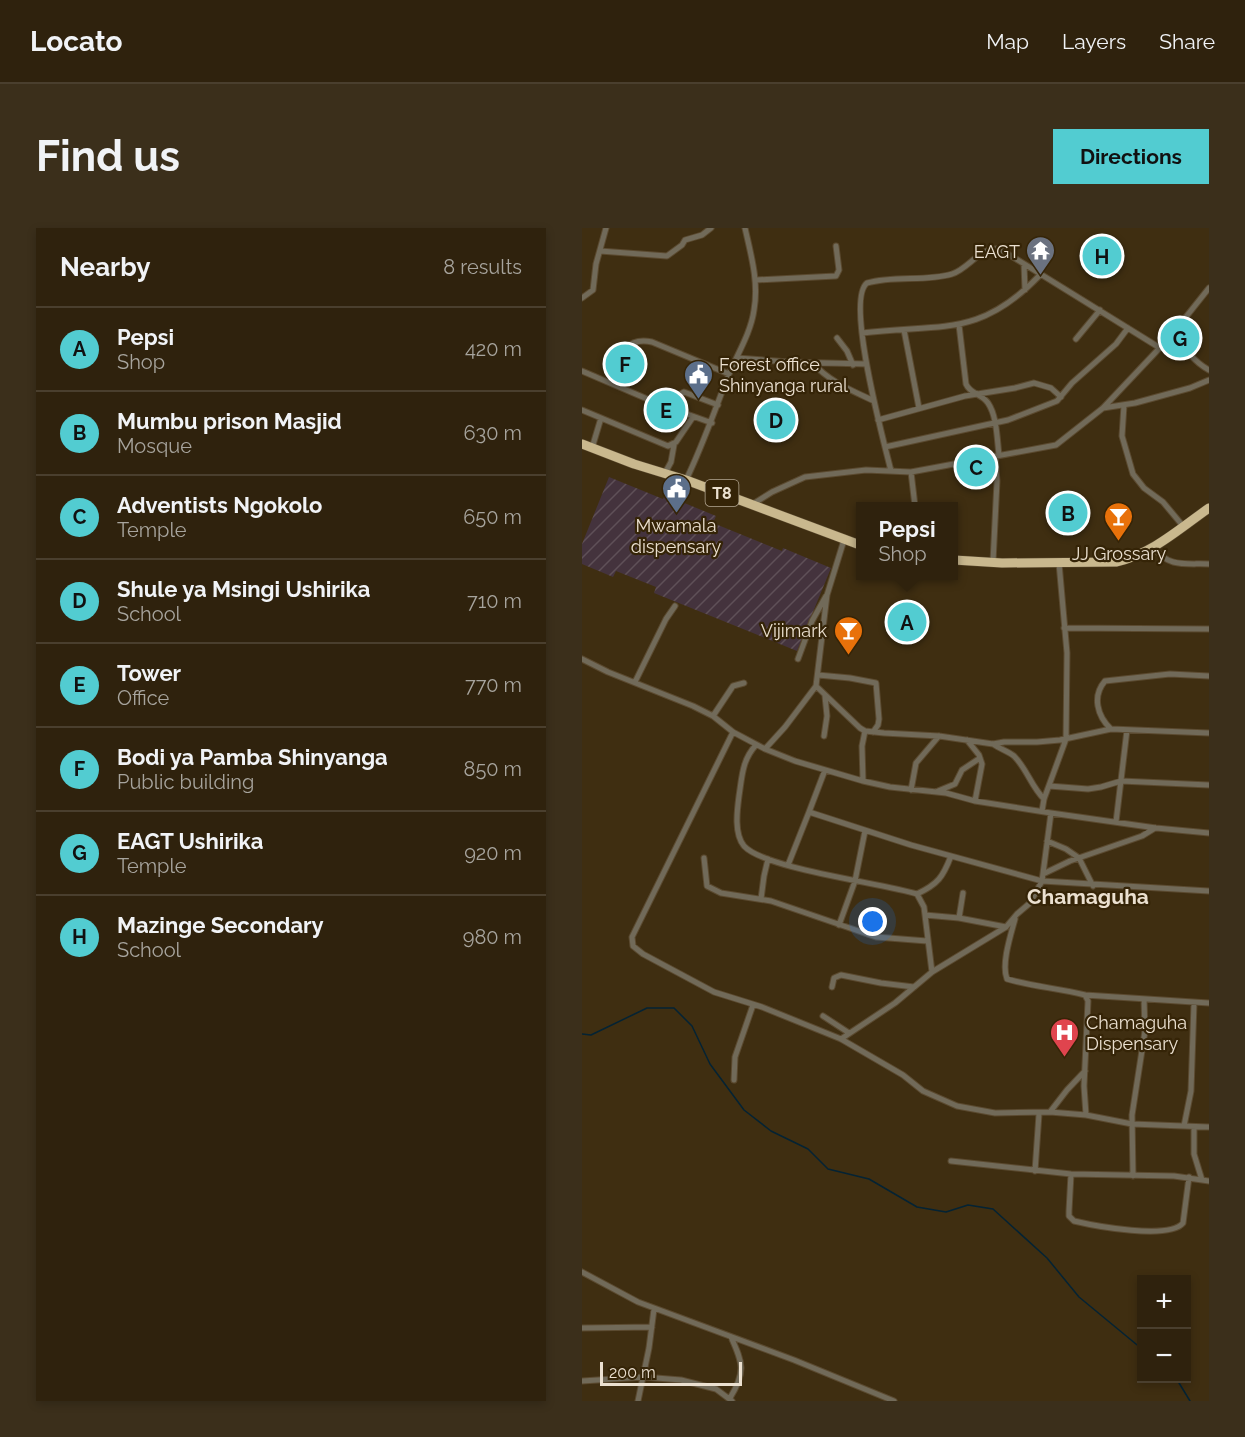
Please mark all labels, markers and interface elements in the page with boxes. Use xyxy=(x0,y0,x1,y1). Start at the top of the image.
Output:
text: Locato xyxy=(30,25,122,58)
text: Map xyxy=(986,29,1029,54)
text: Layers xyxy=(1062,29,1126,54)
text: Share xyxy=(1159,29,1215,54)
button: Directions xyxy=(1053,129,1209,184)
text: Find us xyxy=(36,132,180,181)
pin: H xyxy=(1082,234,1122,279)
temple icon: EAGT xyxy=(1025,235,1057,277)
place label: EAGT xyxy=(974,241,1020,262)
text: Nearby xyxy=(60,252,150,282)
text: 8 results xyxy=(443,255,522,279)
pin: G xyxy=(1160,316,1200,360)
text: Pepsi xyxy=(117,324,174,350)
text: A xyxy=(73,337,86,361)
text: 420 m xyxy=(465,337,522,361)
pin: F xyxy=(606,342,645,386)
text: Shop xyxy=(117,350,165,374)
place label: Forest office Shinyanga rural xyxy=(719,354,848,396)
public building icon: Forest office Shinyanga rural xyxy=(682,358,714,400)
pin: E xyxy=(646,388,686,432)
pin: D xyxy=(756,398,796,442)
text: Mumbu prison Masjid xyxy=(117,408,342,434)
text: B xyxy=(73,421,86,445)
text: 630 m xyxy=(464,421,522,445)
text: Mosque xyxy=(117,434,192,458)
pin: C xyxy=(956,444,996,490)
public building icon: Mwamala dispensary xyxy=(660,472,692,514)
road number: T8 xyxy=(706,480,738,506)
pin: B xyxy=(1048,490,1088,536)
text: Adventists Ngokolo xyxy=(117,492,322,518)
bar icon: JJ Grossary xyxy=(1103,500,1135,542)
popup xyxy=(856,502,958,580)
text: C xyxy=(73,505,86,529)
text: 650 m xyxy=(463,505,522,529)
place label: Mwamala dispensary xyxy=(631,515,722,557)
text: Pepsi xyxy=(878,516,936,542)
text: Temple xyxy=(117,518,187,542)
text: Shop xyxy=(878,542,927,566)
place label: JJ Grossary xyxy=(1072,543,1167,564)
text: Shule ya Msingi Ushirika xyxy=(117,576,370,602)
text: D xyxy=(72,589,87,613)
text: 710 m xyxy=(467,589,522,613)
pin: A xyxy=(888,600,926,644)
text: School xyxy=(117,602,181,626)
bar icon: Vijimark xyxy=(832,614,864,656)
place label: Vijimark xyxy=(761,620,827,641)
text: Tower xyxy=(117,660,181,686)
text: E xyxy=(73,673,86,697)
text: 770 m xyxy=(465,673,522,697)
text: Office xyxy=(117,686,169,710)
text: Bodi ya Pamba Shinyanga xyxy=(117,744,388,770)
text: F xyxy=(74,757,85,781)
text: 850 m xyxy=(464,757,522,781)
text: Public building xyxy=(117,770,254,794)
text: EAGT Ushirika xyxy=(117,828,263,854)
text: G xyxy=(72,841,87,865)
text: 920 m xyxy=(464,841,522,865)
text: Temple xyxy=(117,854,187,878)
district label: Chamaguha xyxy=(1027,884,1149,909)
your location xyxy=(858,907,887,936)
text: Mazinge Secondary xyxy=(117,912,324,938)
text: H xyxy=(72,925,87,949)
text: 980 m xyxy=(463,925,522,949)
text: School xyxy=(117,938,181,962)
place label: Chamaguha Dispensary xyxy=(1086,1012,1187,1054)
hospital icon: Chamaguha Dispensary xyxy=(1049,1016,1081,1058)
map controls xyxy=(1137,1275,1191,1383)
button: + xyxy=(1137,1275,1191,1329)
button: − xyxy=(1137,1329,1191,1383)
scale bar xyxy=(600,1359,742,1386)
text: 200 m xyxy=(609,1363,656,1382)

